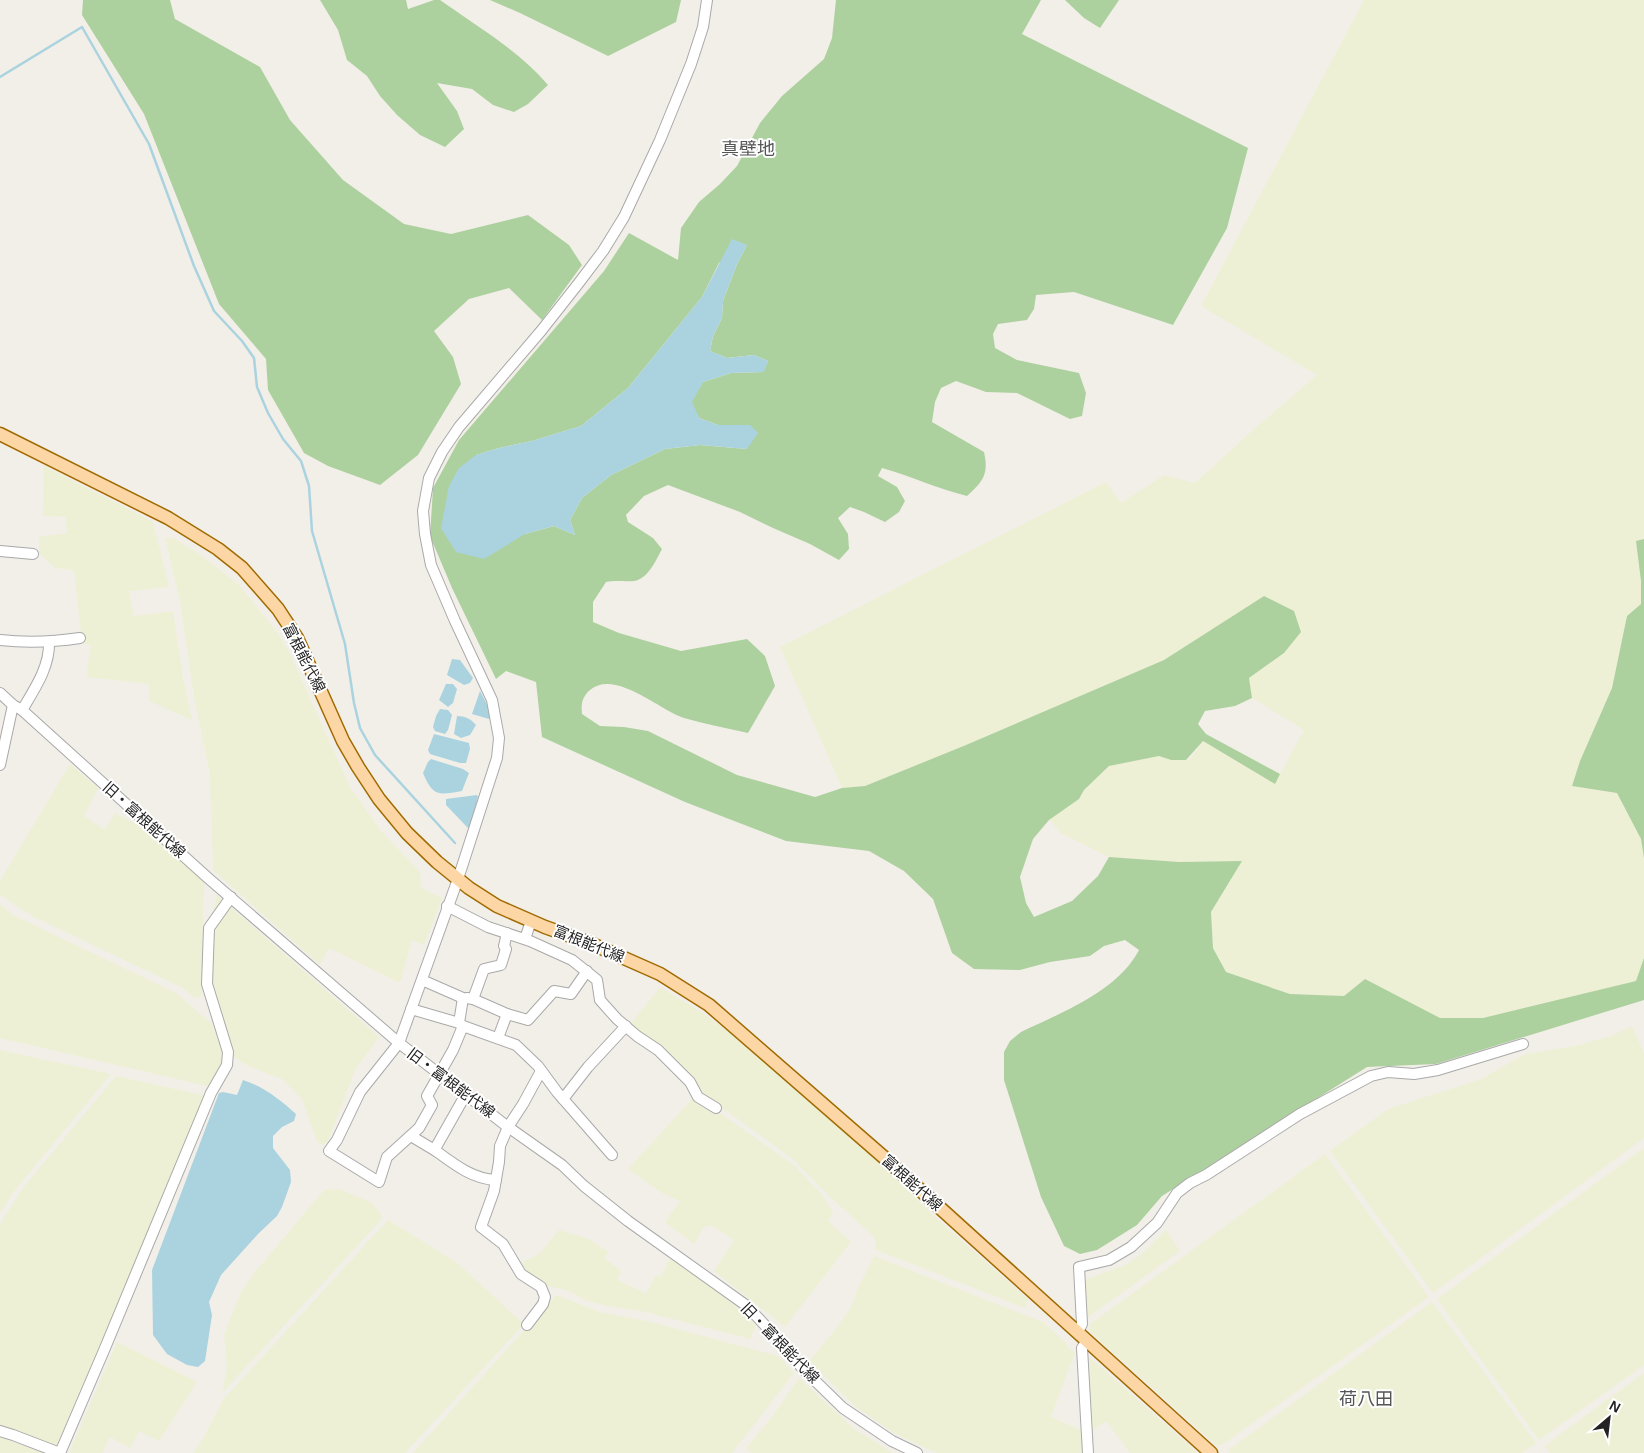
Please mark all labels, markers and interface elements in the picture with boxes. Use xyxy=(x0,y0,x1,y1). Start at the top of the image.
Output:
district label: 真壁地 xyxy=(721,139,775,159)
street label: 富根能代線 xyxy=(280,620,329,695)
street label: 旧・富根能代線 xyxy=(100,778,189,861)
street label: 富根能代線 xyxy=(551,922,627,965)
street label: 旧・富根能代線 xyxy=(404,1044,498,1121)
street label: 富根能代線 xyxy=(879,1151,946,1214)
street label: 旧・富根能代線 xyxy=(738,1299,823,1386)
district label: 荷八田 xyxy=(1339,1389,1393,1409)
north arrow xyxy=(1584,1393,1634,1443)
text: N xyxy=(1607,1397,1623,1416)

